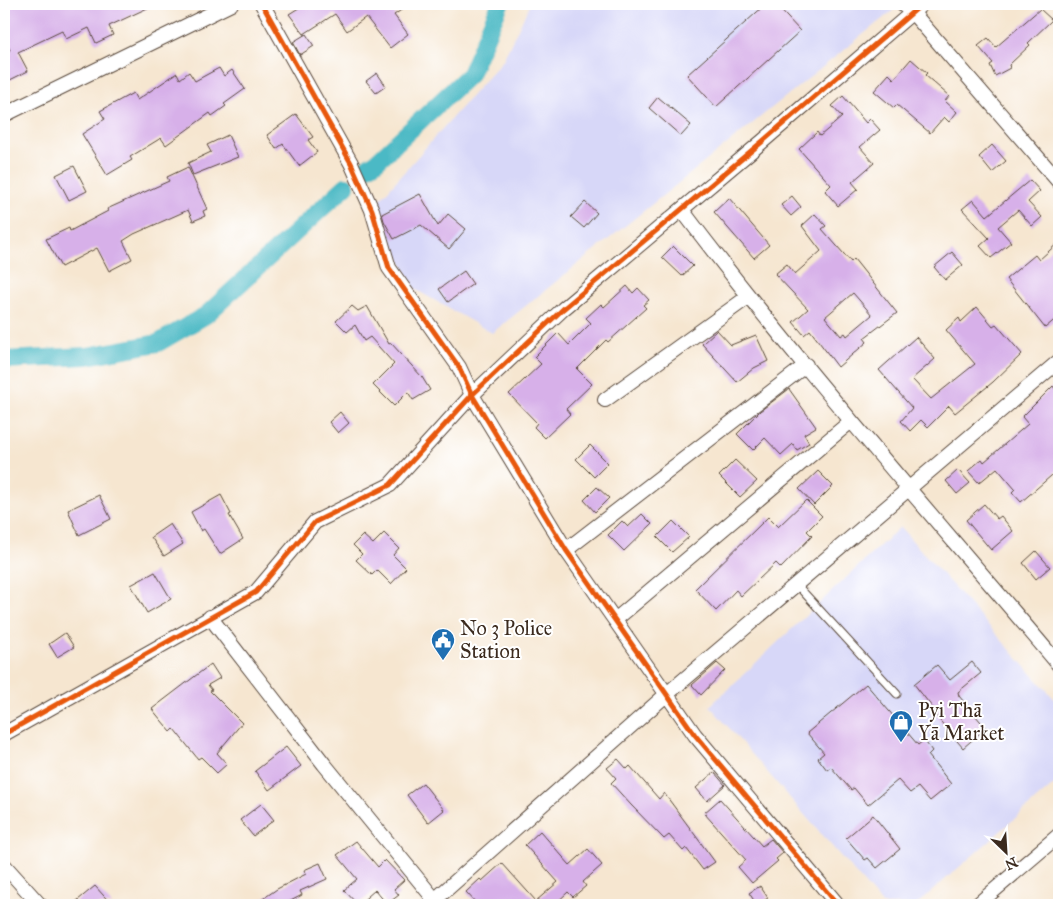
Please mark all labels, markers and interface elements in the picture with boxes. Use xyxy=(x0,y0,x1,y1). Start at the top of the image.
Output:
place label: No 3 Police Station xyxy=(460,616,552,663)
public building icon: No 3 Police Station xyxy=(430,627,456,661)
place label: Pyi Thā Yā Market xyxy=(918,698,1004,745)
shop icon: Pyi Thā Yā Market xyxy=(888,709,914,743)
north arrow xyxy=(980,826,1030,876)
text: N xyxy=(1002,853,1020,874)

